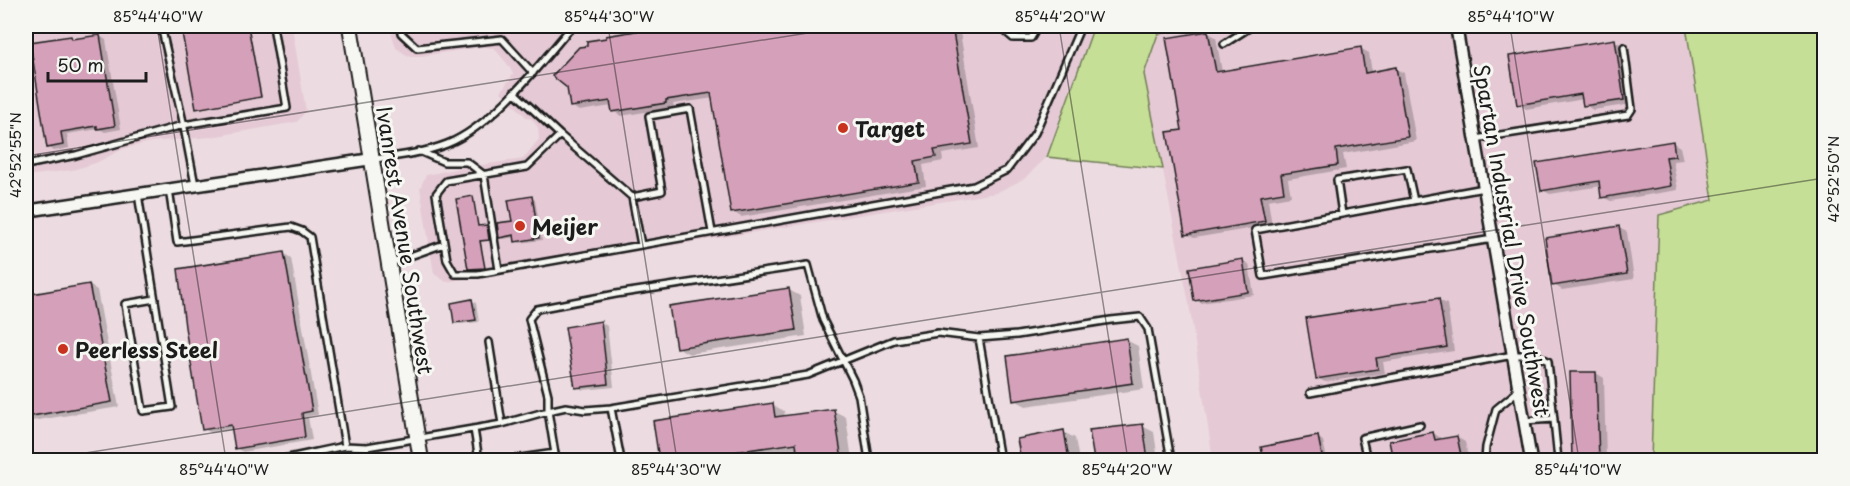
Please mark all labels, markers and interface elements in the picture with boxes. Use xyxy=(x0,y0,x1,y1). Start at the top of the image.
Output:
text: 85°44'40"W xyxy=(113,4,204,27)
text: 85°44'30"W xyxy=(564,4,655,27)
text: 85°44'20"W xyxy=(1015,4,1106,27)
text: 85°44'10"W xyxy=(1468,4,1555,27)
scale bar xyxy=(48,45,146,83)
text: 50 m xyxy=(57,51,104,78)
street label: Spartan Industrial Drive Southwest xyxy=(1466,62,1560,418)
street label: Ivanrest Avenue Southwest xyxy=(369,104,443,376)
text: 42°52'55"N xyxy=(3,112,26,198)
place label: Target xyxy=(855,112,925,144)
marker: Target xyxy=(836,121,850,135)
text: 42°52'50"N xyxy=(1821,135,1844,223)
place label: Meijer xyxy=(532,210,598,242)
marker: Meijer xyxy=(513,219,527,233)
place label: Peerless Steel xyxy=(75,333,218,365)
marker: Peerless Steel xyxy=(56,342,70,356)
text: 85°44'40"W xyxy=(179,457,270,480)
text: 85°44'30"W xyxy=(631,457,722,480)
text: 85°44'20"W xyxy=(1082,457,1173,480)
text: 85°44'10"W xyxy=(1535,457,1622,480)

